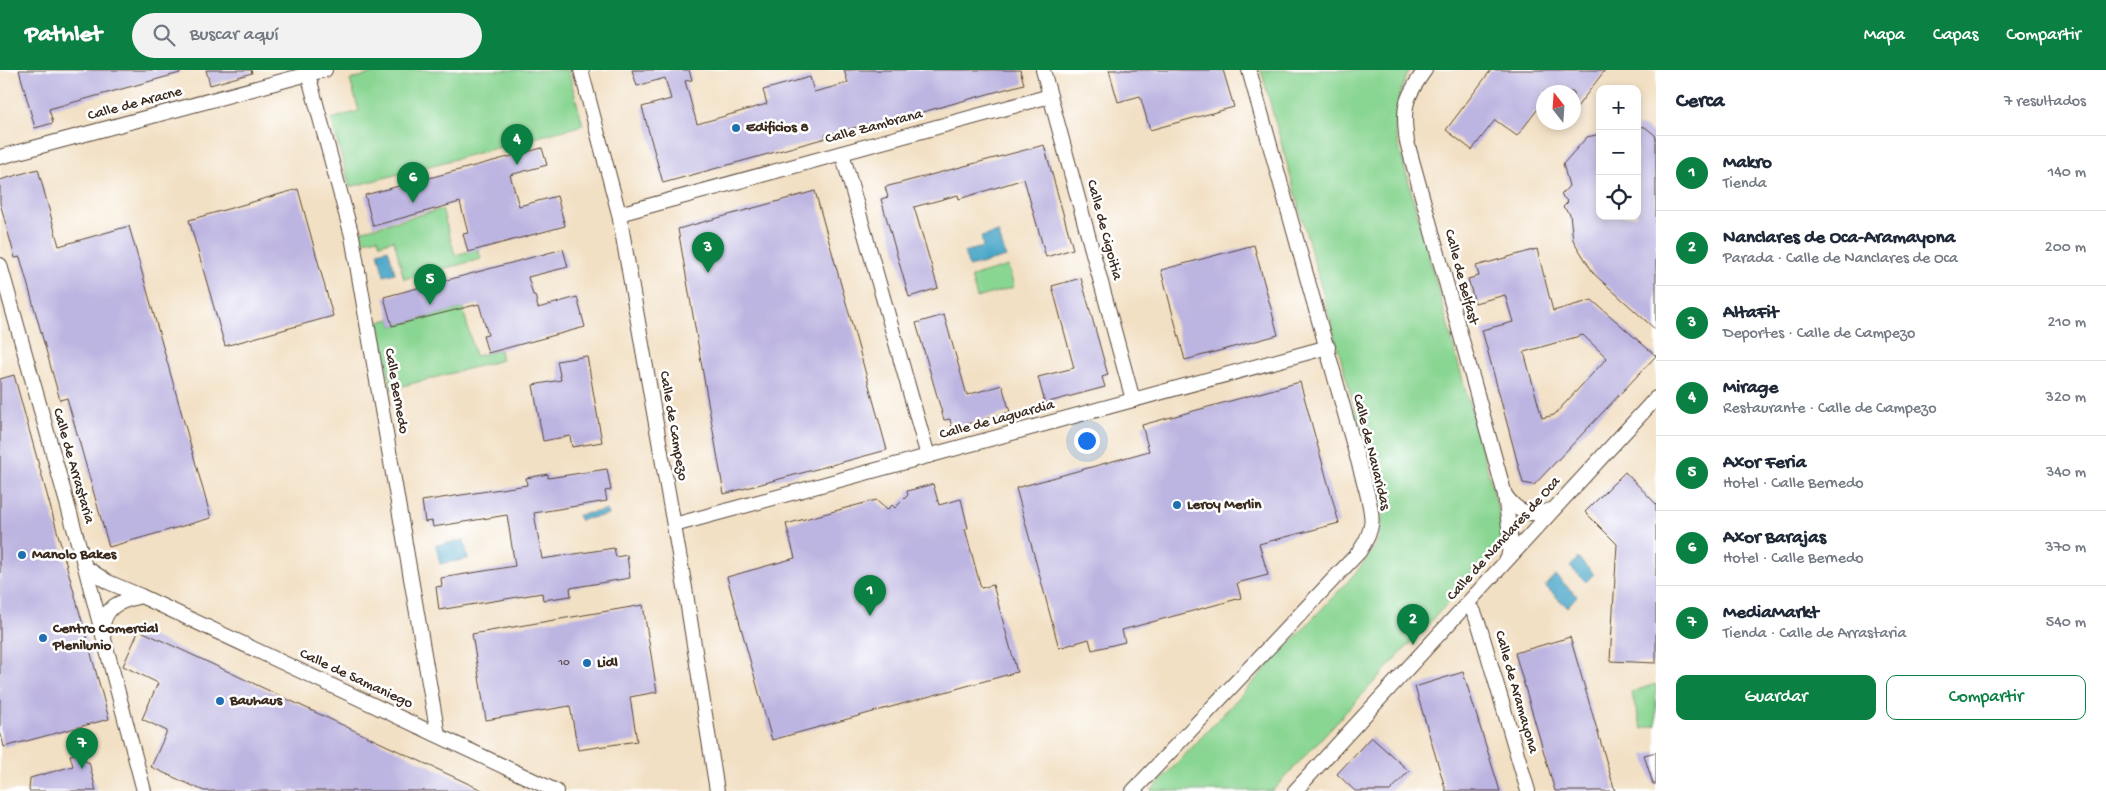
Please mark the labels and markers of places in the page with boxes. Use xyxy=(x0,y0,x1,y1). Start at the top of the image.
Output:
place label: Edificios 8 xyxy=(746,119,809,137)
marker: Edificios 8 xyxy=(730,122,742,134)
pin: 4 xyxy=(501,124,533,165)
pin: 6 xyxy=(397,162,429,203)
pin: 3 xyxy=(692,232,724,273)
pin: 5 xyxy=(414,264,446,305)
place label: Leroy Merlin xyxy=(1187,496,1262,514)
marker: Leroy Merlin xyxy=(1171,499,1183,511)
place label: Manolo Bakes xyxy=(32,546,118,564)
marker: Manolo Bakes xyxy=(16,549,28,561)
pin: 1 xyxy=(854,575,886,616)
pin: 2 xyxy=(1397,604,1429,645)
place label: Centro Comercial Plenilunio xyxy=(52,620,159,655)
marker: Centro Comercial Plenilunio xyxy=(37,632,49,644)
place label: Lidl xyxy=(597,654,619,672)
marker: Lidl xyxy=(581,657,593,669)
place label: Bauhaus xyxy=(229,692,283,710)
marker: Bauhaus xyxy=(214,695,226,707)
pin: 7 xyxy=(66,728,98,769)

